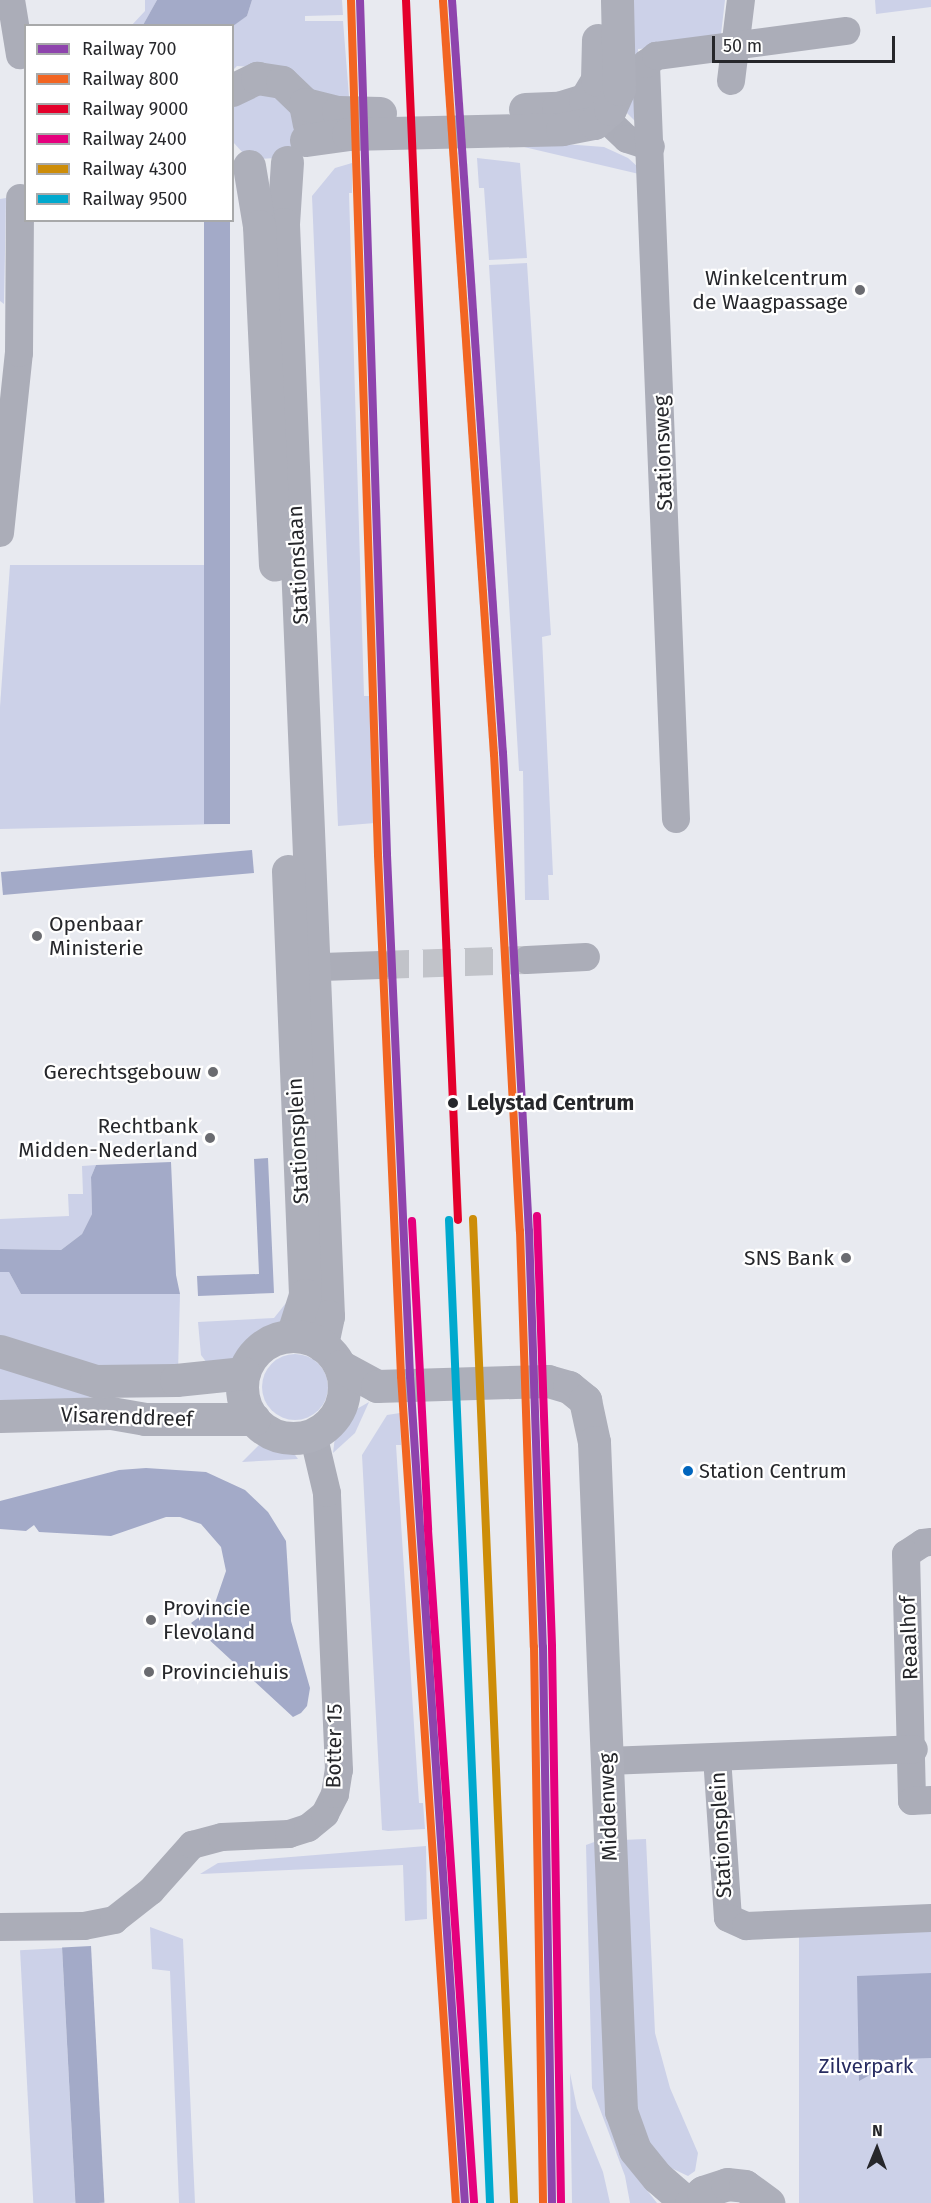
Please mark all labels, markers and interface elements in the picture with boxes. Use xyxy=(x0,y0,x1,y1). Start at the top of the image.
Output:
legend xyxy=(24,24,234,222)
scale bar xyxy=(715,24,898,62)
text: 50 m xyxy=(723,35,762,57)
text: Railway 700 xyxy=(82,38,177,60)
text: Railway 800 xyxy=(82,68,179,90)
text: Railway 9000 xyxy=(82,98,188,120)
text: Railway 2400 xyxy=(82,128,187,150)
text: Railway 4300 xyxy=(82,158,187,180)
text: Railway 9500 xyxy=(82,188,187,210)
place label: Winkelcentrum de Waagpassage xyxy=(692,265,848,315)
marker: Winkelcentrum de Waagpassage xyxy=(853,283,867,297)
street label: Stationsweg xyxy=(648,395,678,511)
street label: Stationslaan xyxy=(282,505,314,625)
place label: Openbaar Ministerie xyxy=(49,911,143,961)
marker: Openbaar Ministerie xyxy=(30,929,44,943)
place label: Gerechtsgebouw xyxy=(44,1059,201,1085)
marker: Gerechtsgebouw xyxy=(206,1065,220,1079)
street label: Stationsplein xyxy=(282,1077,314,1205)
place label: Lelystad Centrum xyxy=(467,1090,634,1116)
marker: Lelystad Centrum xyxy=(444,1094,462,1112)
place label: Rechtbank Midden-Nederland xyxy=(18,1113,198,1163)
marker: Rechtbank Midden-Nederland xyxy=(203,1131,217,1145)
place label: SNS Bank xyxy=(744,1245,834,1271)
marker: SNS Bank xyxy=(839,1251,853,1265)
street label: Visarenddreef xyxy=(60,1402,194,1432)
place label: Station Centrum xyxy=(699,1459,847,1483)
marker: Station Centrum xyxy=(682,1465,694,1477)
place label: Provincie Flevoland xyxy=(163,1595,255,1645)
street label: Reaalhof xyxy=(895,1596,923,1680)
marker: Provincie Flevoland xyxy=(144,1613,158,1627)
place label: Provinciehuis xyxy=(161,1659,289,1685)
marker: Provinciehuis xyxy=(142,1665,156,1679)
street label: Botter 15 xyxy=(321,1703,347,1789)
street label: Middenweg xyxy=(594,1752,622,1862)
street label: Stationsplein xyxy=(705,1771,737,1899)
park label: Zilverpark xyxy=(818,2053,914,2079)
north arrow xyxy=(847,2119,907,2179)
text: N xyxy=(872,2121,883,2140)

